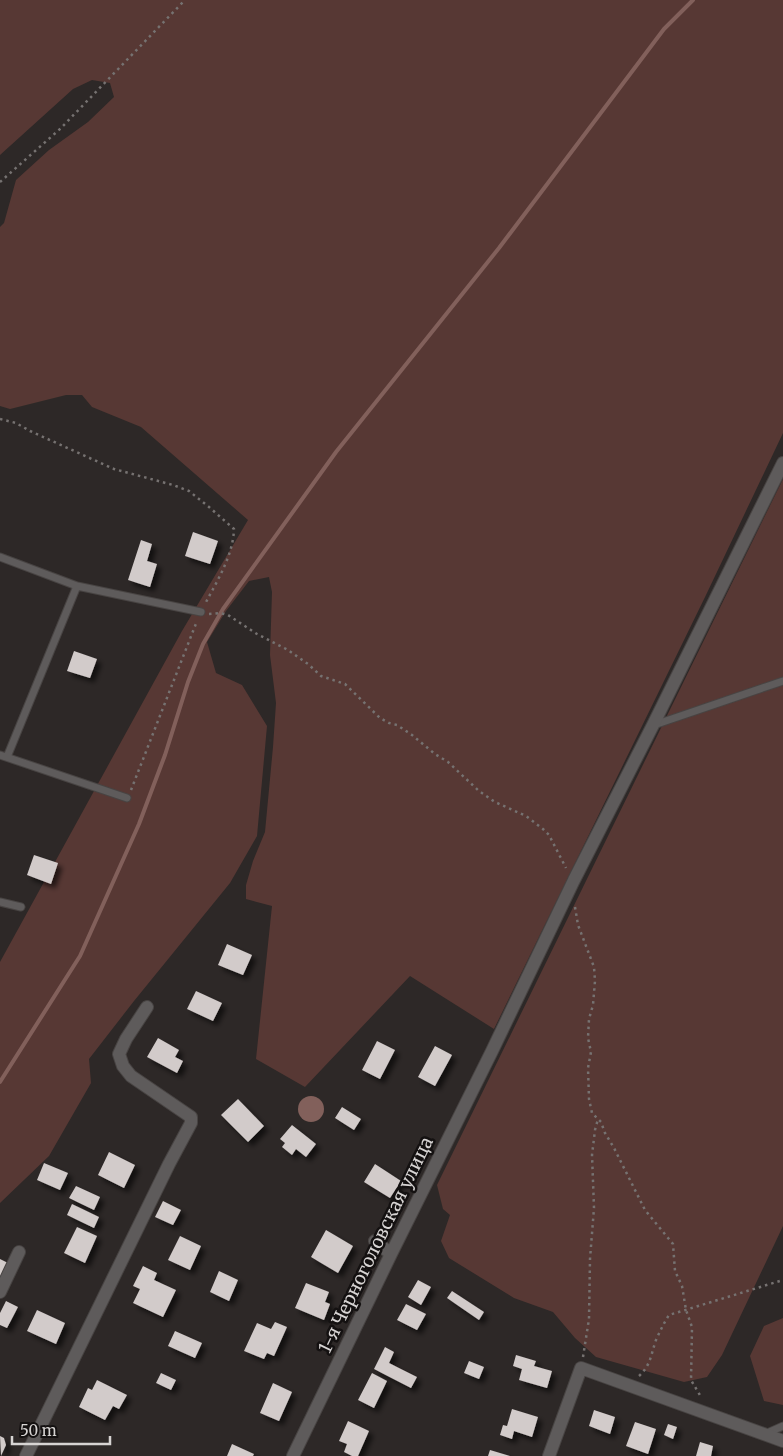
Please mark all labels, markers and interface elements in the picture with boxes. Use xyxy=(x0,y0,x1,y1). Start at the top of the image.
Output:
street label: 1-я Черноголовская улица xyxy=(313,1133,438,1357)
scale bar xyxy=(12,1414,110,1446)
text: 50 m xyxy=(20,1421,57,1440)

